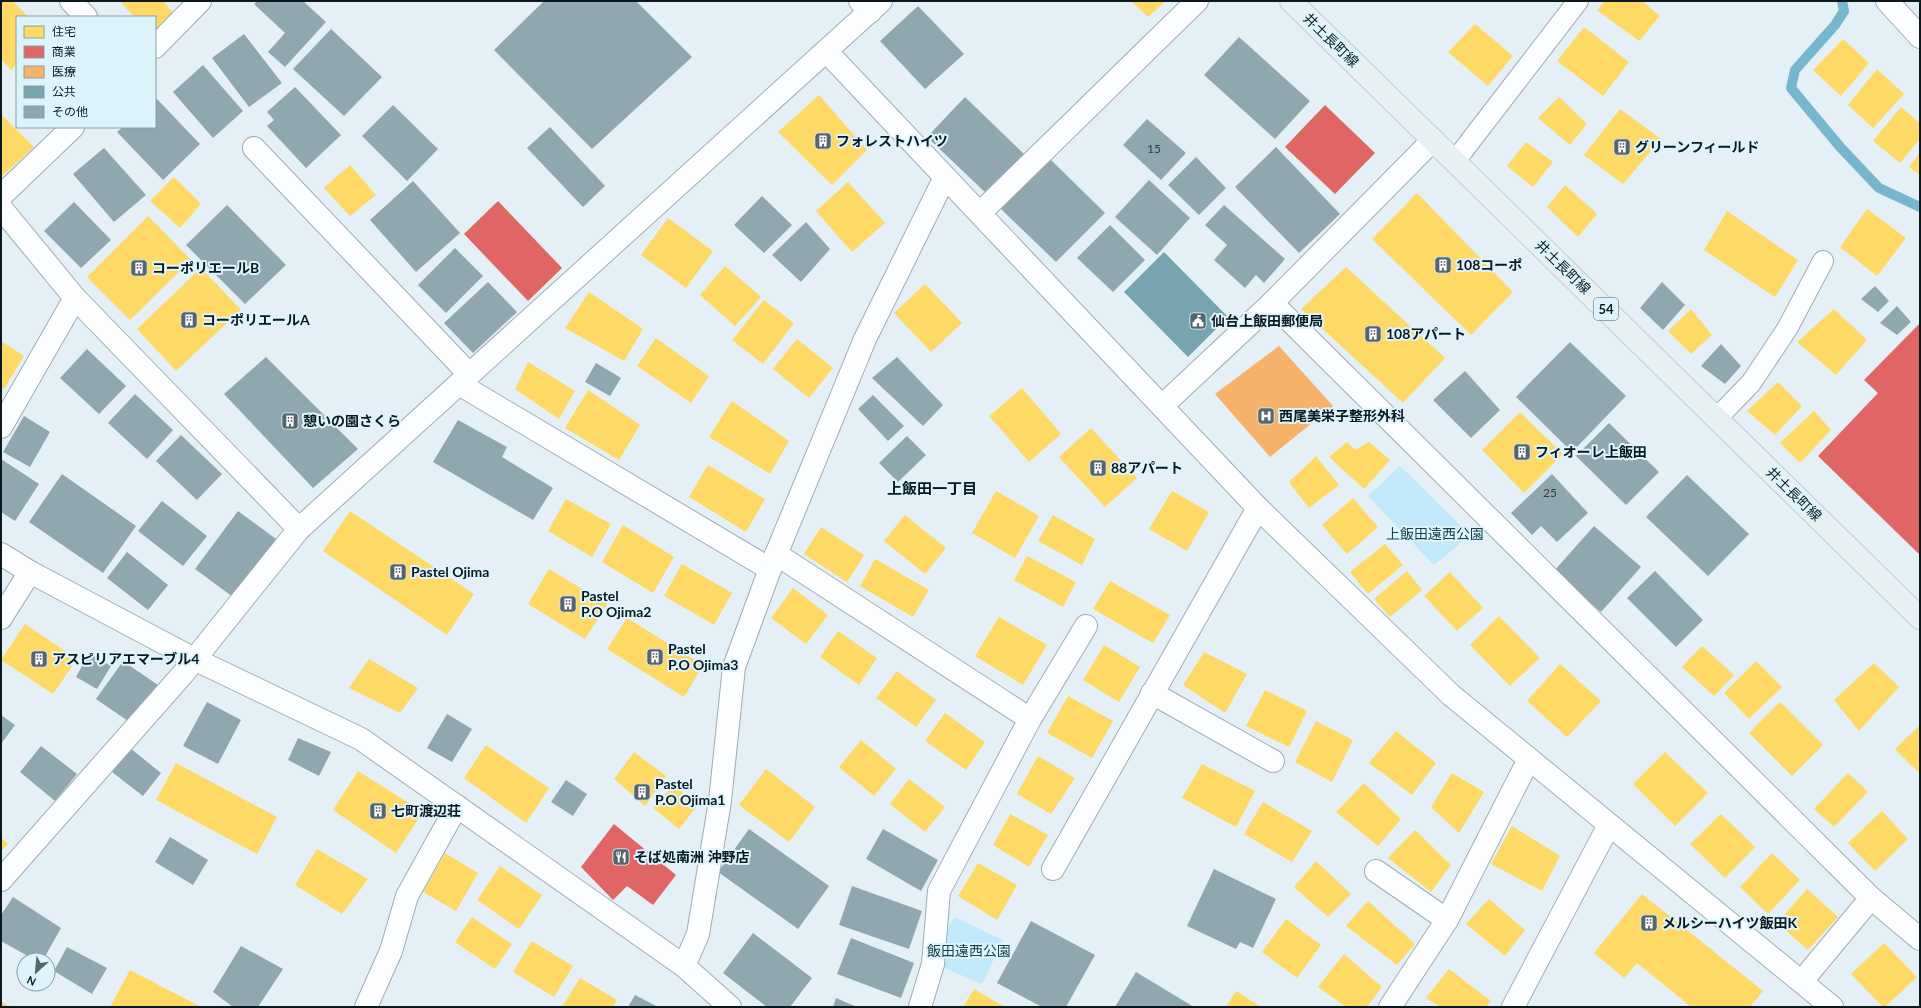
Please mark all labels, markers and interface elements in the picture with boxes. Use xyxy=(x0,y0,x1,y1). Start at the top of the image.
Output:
street label: 井土長町線 xyxy=(1300,9,1362,70)
legend xyxy=(16,16,156,128)
text: 住宅 xyxy=(52,24,76,39)
text: 商業 xyxy=(52,44,76,59)
text: 医療 xyxy=(52,64,76,79)
text: 公共 xyxy=(52,84,76,99)
text: その他 xyxy=(52,104,88,119)
building icon: フォレストハイツ xyxy=(813,131,833,151)
place label: フォレストハイツ xyxy=(836,132,948,149)
building icon: グリーンフィールド xyxy=(1612,137,1632,157)
place label: グリーンフィールド xyxy=(1635,138,1760,155)
house number: 15 xyxy=(1147,141,1161,156)
street label: 井土長町線 xyxy=(1532,236,1594,297)
building icon: 108コーポ xyxy=(1433,255,1453,275)
place label: 108コーポ xyxy=(1456,256,1522,273)
building icon: コーポリエールB xyxy=(129,258,149,278)
place label: コーポリエールB xyxy=(152,259,259,276)
road number: 54 xyxy=(1594,298,1618,320)
building icon: コーポリエールA xyxy=(179,310,199,330)
place label: コーポリエールA xyxy=(202,311,310,328)
public building icon: 仙台上飯田郵便局 xyxy=(1188,311,1208,331)
place label: 仙台上飯田郵便局 xyxy=(1211,312,1323,329)
building icon: 108アパート xyxy=(1363,324,1383,344)
place label: 108アパート xyxy=(1386,325,1466,342)
hospital icon: 西尾美栄子整形外科 xyxy=(1256,406,1276,426)
place label: 西尾美栄子整形外科 xyxy=(1279,407,1405,424)
building icon: 憩いの園さくら xyxy=(280,411,300,431)
place label: 憩いの園さくら xyxy=(303,412,401,429)
building icon: フィオーレ上飯田 xyxy=(1512,442,1532,462)
place label: フィオーレ上飯田 xyxy=(1535,443,1647,460)
building icon: 88アパート xyxy=(1088,458,1108,478)
place label: 88アパート xyxy=(1111,459,1183,476)
street label: 井土長町線 xyxy=(1763,463,1825,524)
district label: 上飯田一丁目 xyxy=(887,479,977,497)
house number: 25 xyxy=(1543,485,1557,500)
park label: 上飯田遠西公園 xyxy=(1386,525,1484,542)
building icon: Pastel Ojima xyxy=(388,562,408,582)
place label: Pastel Ojima xyxy=(411,563,489,580)
place label: Pastel P.O Ojima2 xyxy=(581,587,651,620)
building icon: Pastel P.O Ojima2 xyxy=(558,594,578,614)
place label: Pastel P.O Ojima3 xyxy=(668,640,738,673)
building icon: Pastel P.O Ojima3 xyxy=(645,647,665,667)
building icon: アスピリアエマーブル4 xyxy=(29,649,49,669)
place label: アスピリアエマーブル4 xyxy=(52,650,199,667)
place label: Pastel P.O Ojima1 xyxy=(655,775,725,808)
building icon: Pastel P.O Ojima1 xyxy=(632,782,652,802)
building icon: 七町渡辺荘 xyxy=(368,801,388,821)
place label: 七町渡辺荘 xyxy=(391,802,461,819)
restaurant icon: そば処南洲 沖野店 xyxy=(611,847,631,867)
place label: そば処南洲 沖野店 xyxy=(634,848,749,865)
building icon: メルシーハイツ飯田K xyxy=(1639,913,1659,933)
place label: メルシーハイツ飯田K xyxy=(1662,914,1797,931)
park label: 飯田遠西公園 xyxy=(927,942,1011,959)
north arrow xyxy=(16,952,56,992)
text: N xyxy=(25,974,38,989)

